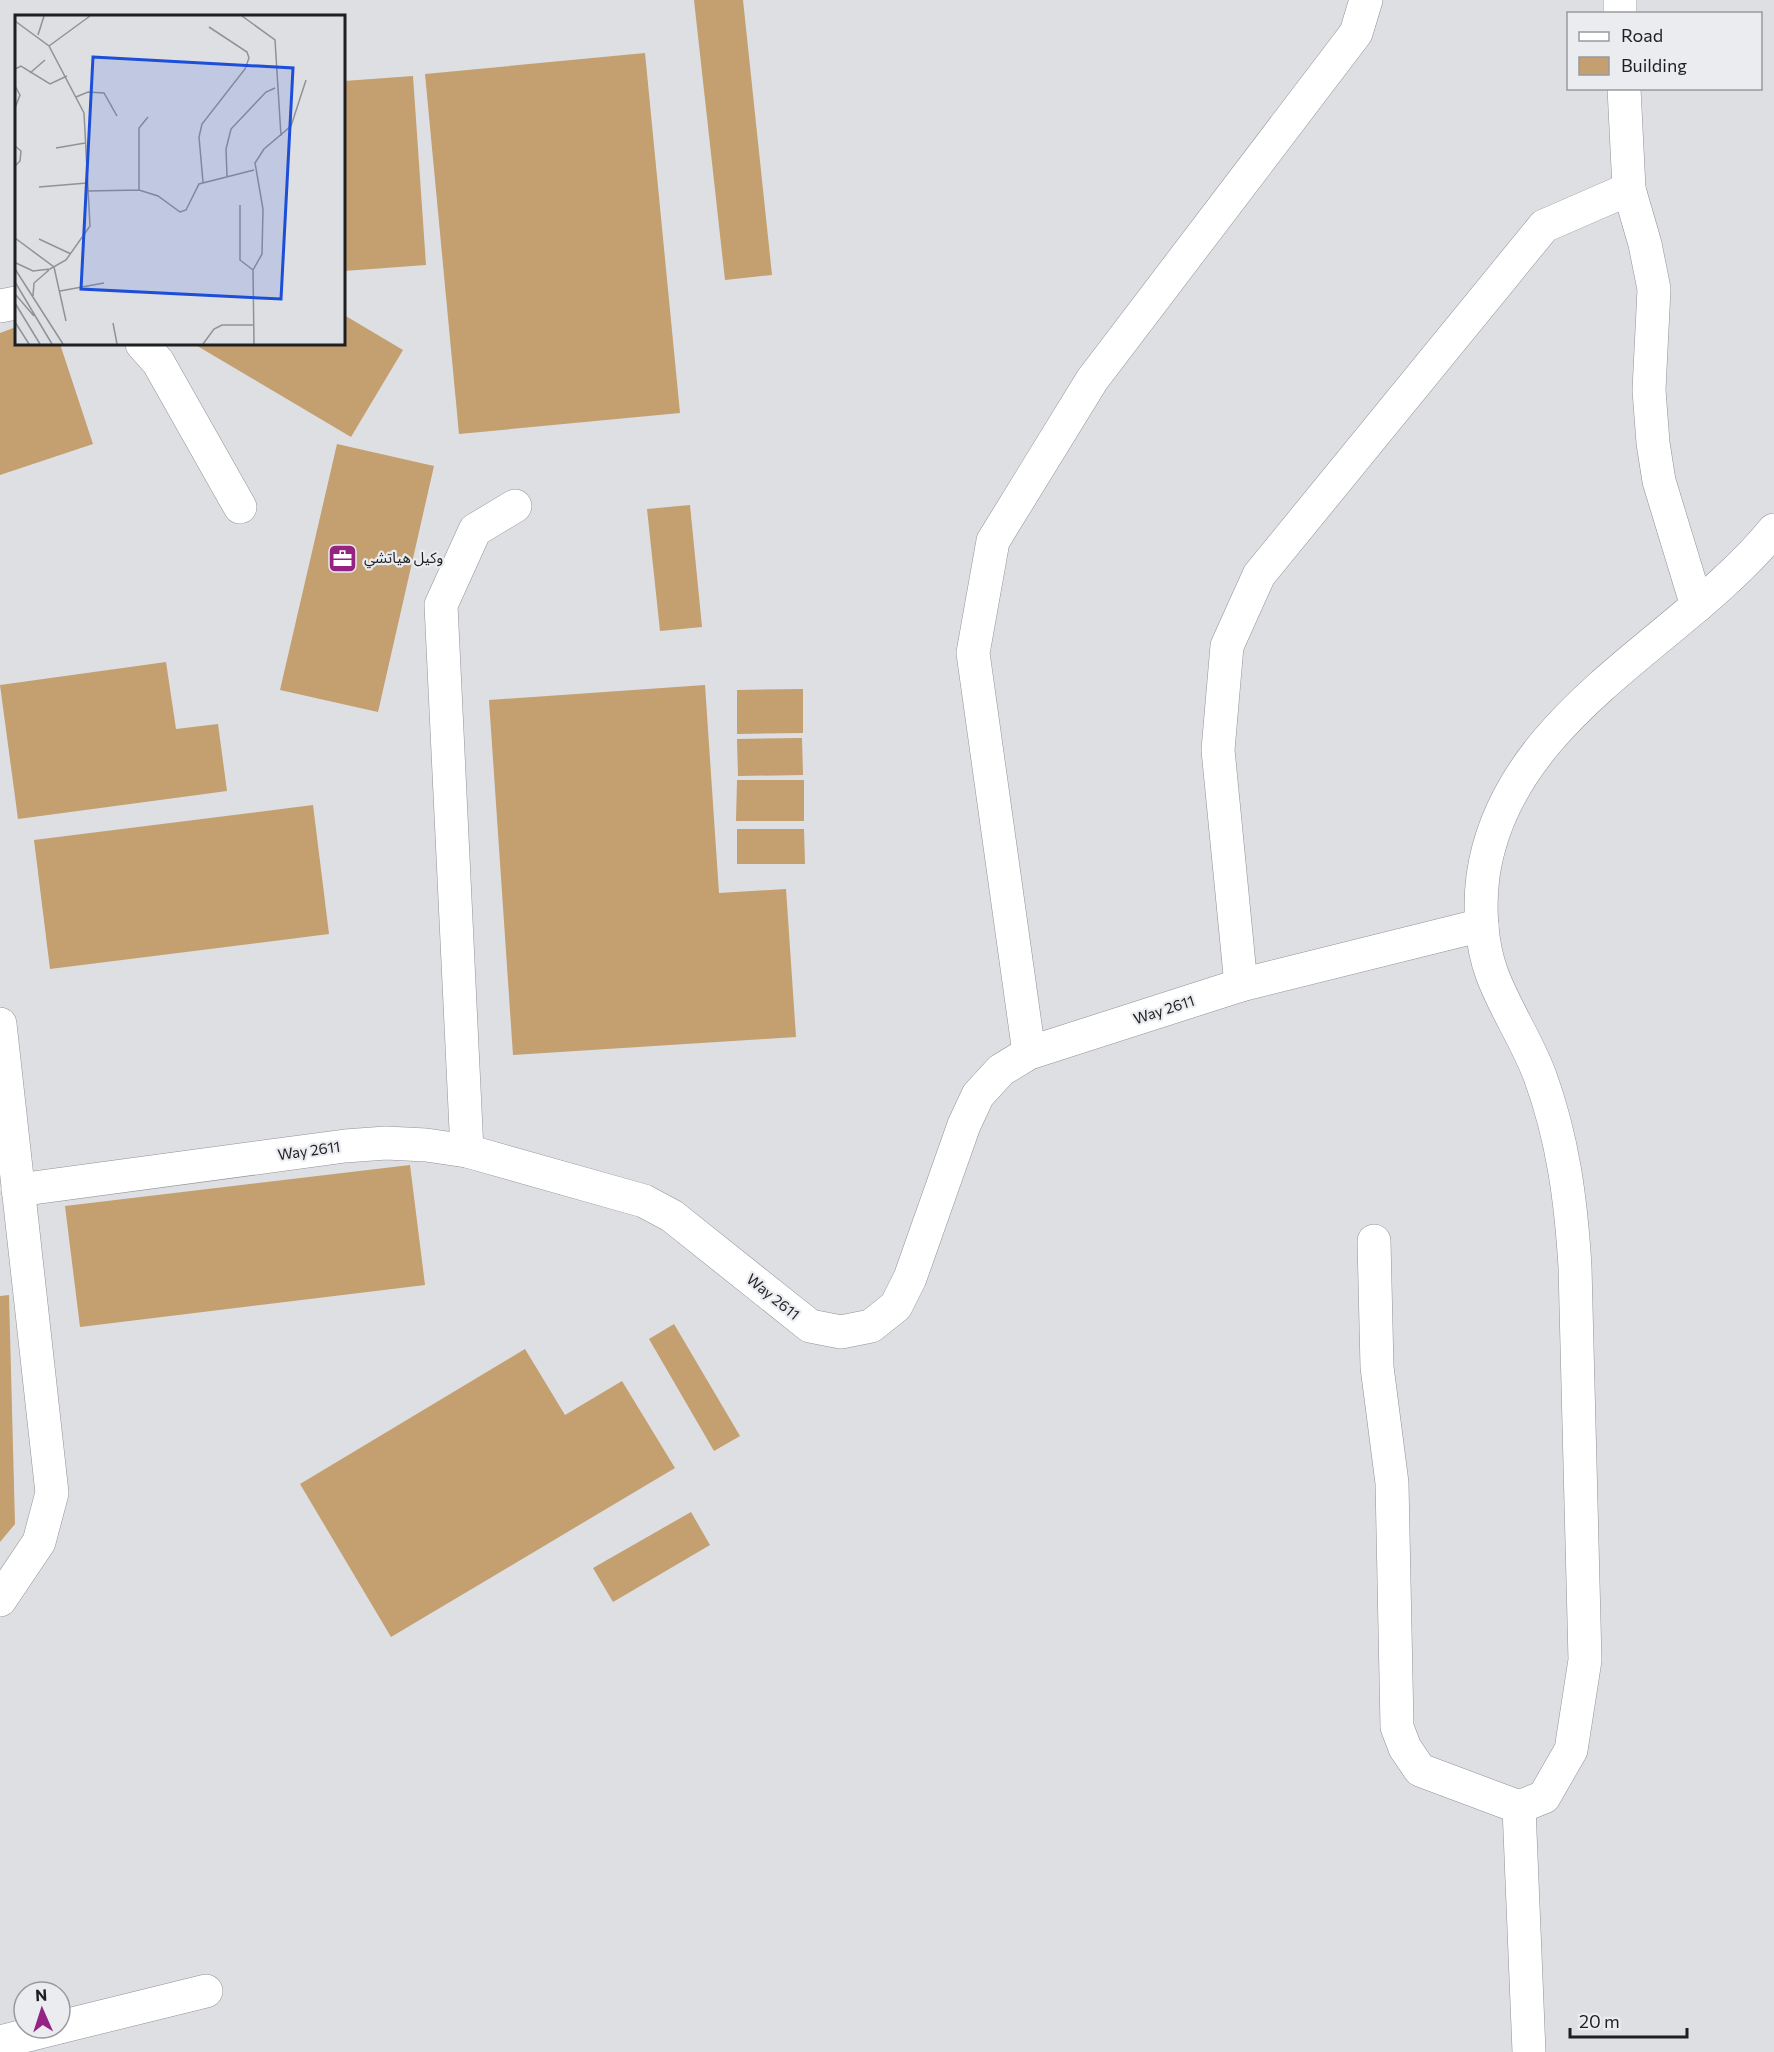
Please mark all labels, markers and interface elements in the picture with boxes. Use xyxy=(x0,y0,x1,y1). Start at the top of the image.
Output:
legend xyxy=(1567,12,1762,90)
inset map xyxy=(15,15,345,345)
text: Road xyxy=(1621,24,1663,46)
text: Building xyxy=(1621,54,1687,76)
office icon: وكيل هياتشي xyxy=(327,542,359,574)
place label: وكيل هياتشي xyxy=(364,548,443,569)
street label: Way 2611 xyxy=(1131,991,1196,1027)
street label: Way 2611 xyxy=(276,1137,341,1163)
street label: Way 2611 xyxy=(743,1269,804,1323)
north arrow xyxy=(12,1980,72,2040)
text: N xyxy=(35,1985,48,2004)
scale bar xyxy=(1570,2001,1687,2039)
text: 20 m xyxy=(1579,2010,1620,2032)

